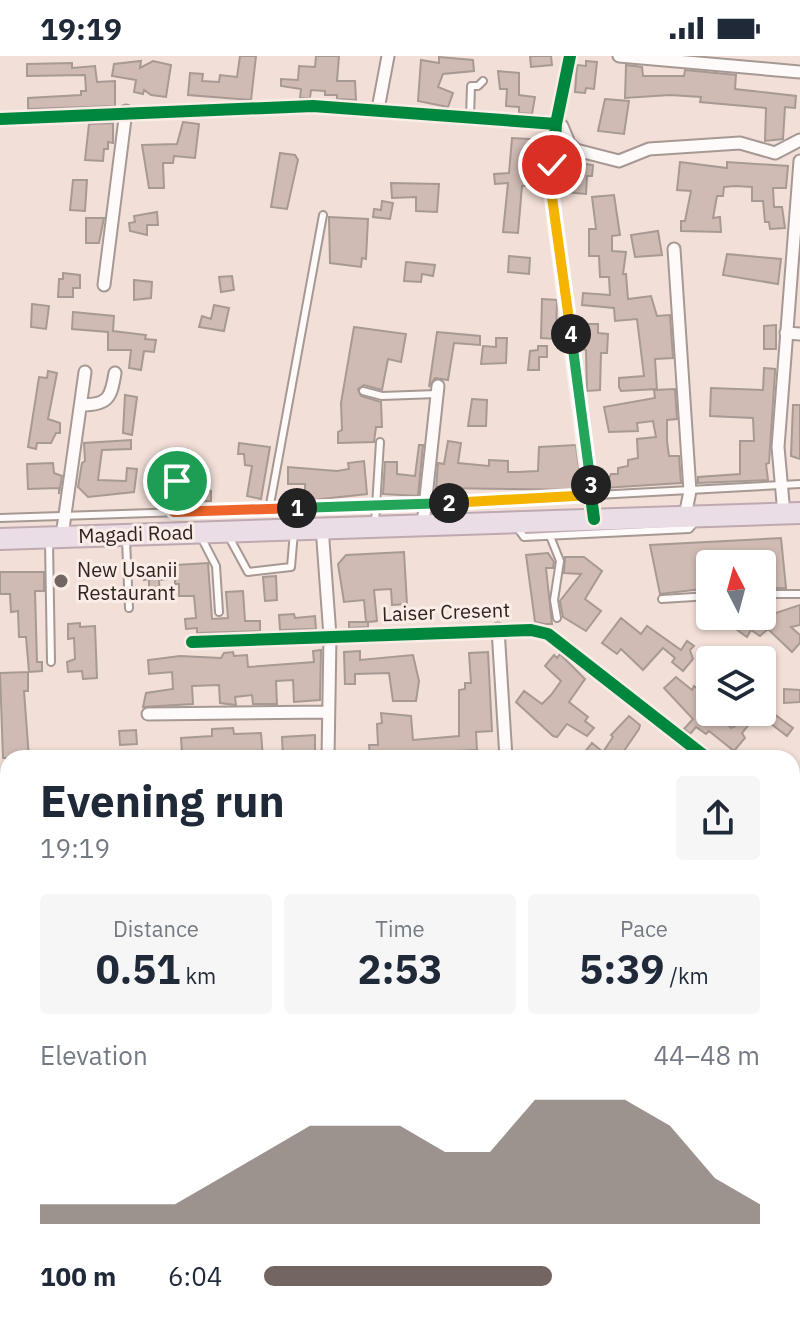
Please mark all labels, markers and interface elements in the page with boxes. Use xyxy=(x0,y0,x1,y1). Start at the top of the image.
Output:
text: 19:19 xyxy=(40,9,122,48)
pin xyxy=(518,131,586,199)
icon: check xyxy=(530,143,574,187)
pin: 4 xyxy=(551,314,591,354)
text: 4 xyxy=(564,319,578,348)
pin xyxy=(143,447,211,515)
icon: arrive xyxy=(155,459,199,503)
pin: 3 xyxy=(571,465,611,505)
text: 3 xyxy=(584,470,598,499)
pin: 2 xyxy=(429,483,469,523)
pin: 1 xyxy=(277,488,317,528)
text: 2 xyxy=(442,488,456,517)
text: 1 xyxy=(290,493,304,522)
street label: Magadi Road xyxy=(78,518,194,549)
north arrow xyxy=(696,550,776,630)
map controls xyxy=(696,550,776,726)
place label: New Usanii Restaurant xyxy=(77,556,177,606)
marker: New Usanii Restaurant xyxy=(52,572,70,590)
street label: Laiser Cresent xyxy=(381,596,511,627)
button: layers xyxy=(696,646,776,726)
text: Evening run xyxy=(40,772,285,829)
button: share xyxy=(676,776,760,860)
text: 19:19 xyxy=(40,831,110,865)
text: Distance xyxy=(113,914,199,943)
text: Time xyxy=(375,914,425,943)
text: Pace xyxy=(620,914,668,943)
text: 0.51 xyxy=(96,943,180,995)
text: 2:53 xyxy=(357,943,443,995)
text: 5:39 xyxy=(579,943,664,995)
text: km xyxy=(180,961,216,990)
text: /km xyxy=(664,961,709,990)
text: Elevation xyxy=(40,1038,148,1072)
text: 44–48 m xyxy=(653,1038,760,1072)
text: 100 m xyxy=(40,1259,116,1293)
text: 6:04 xyxy=(168,1259,222,1293)

